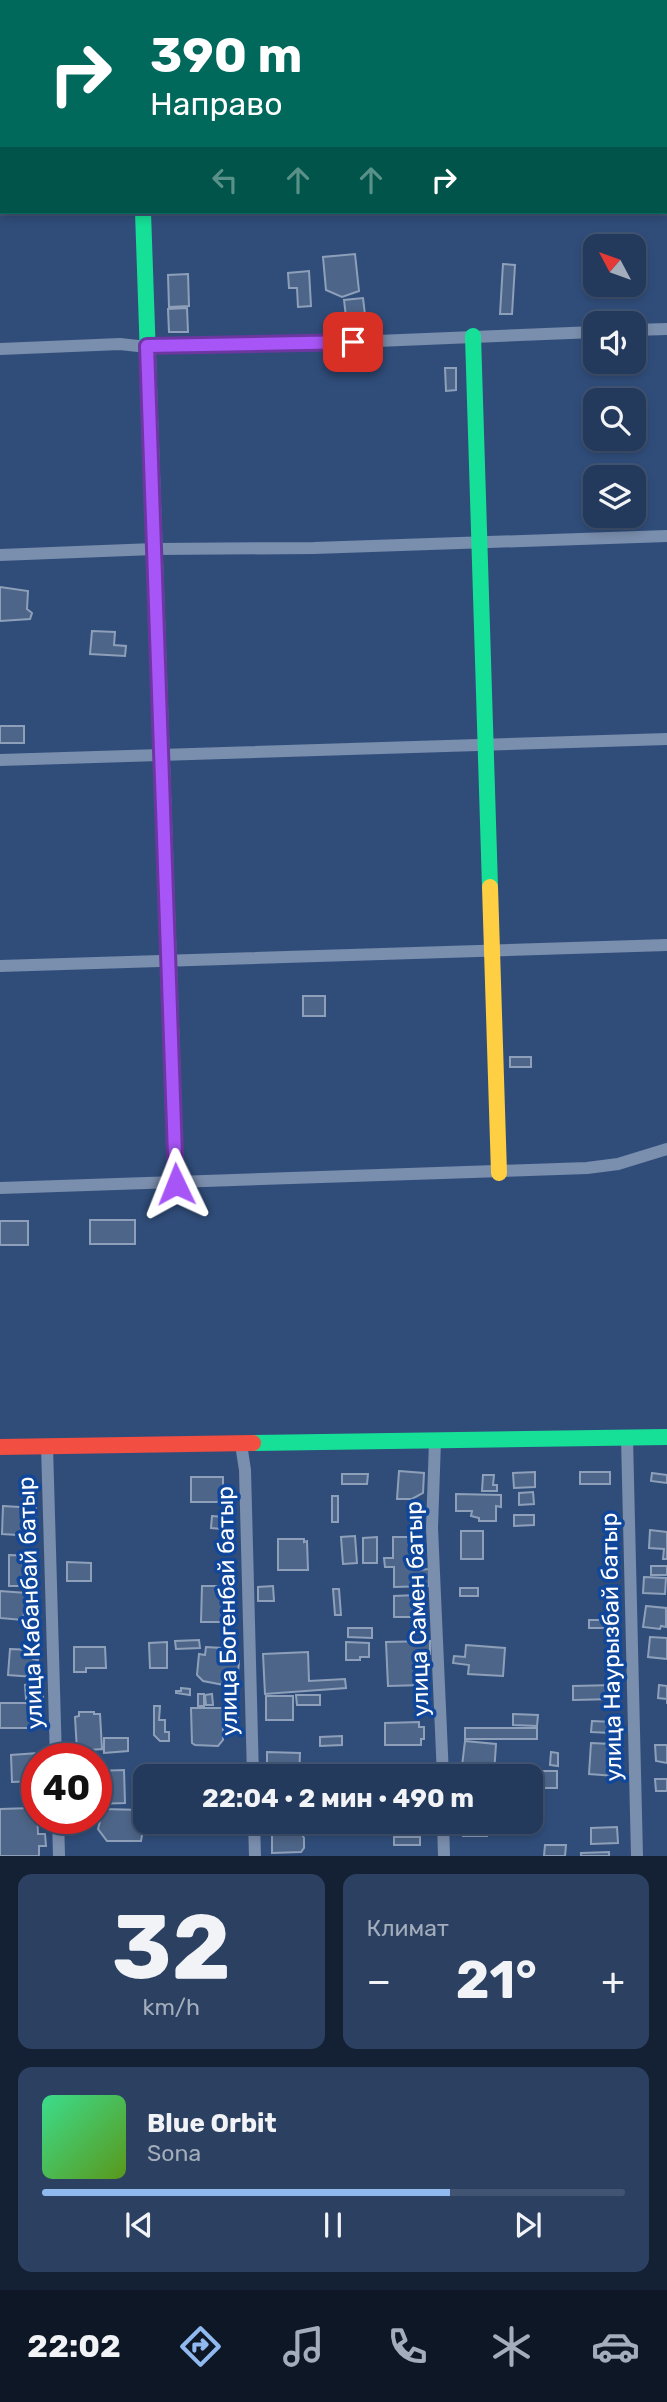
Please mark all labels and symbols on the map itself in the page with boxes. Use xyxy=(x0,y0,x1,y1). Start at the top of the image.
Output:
north arrow xyxy=(583,234,646,298)
pin xyxy=(323,312,383,372)
position arrow xyxy=(139,1147,213,1221)
street label: улица Кабанбай батыр xyxy=(12,1476,48,1730)
street label: улица Богенбай батыр xyxy=(211,1486,243,1736)
street label: улица Самен батыр xyxy=(399,1501,435,1717)
street label: улица Наурызбай батыр xyxy=(595,1512,627,1782)
speed limit sign: 40 xyxy=(21,1743,112,1834)

